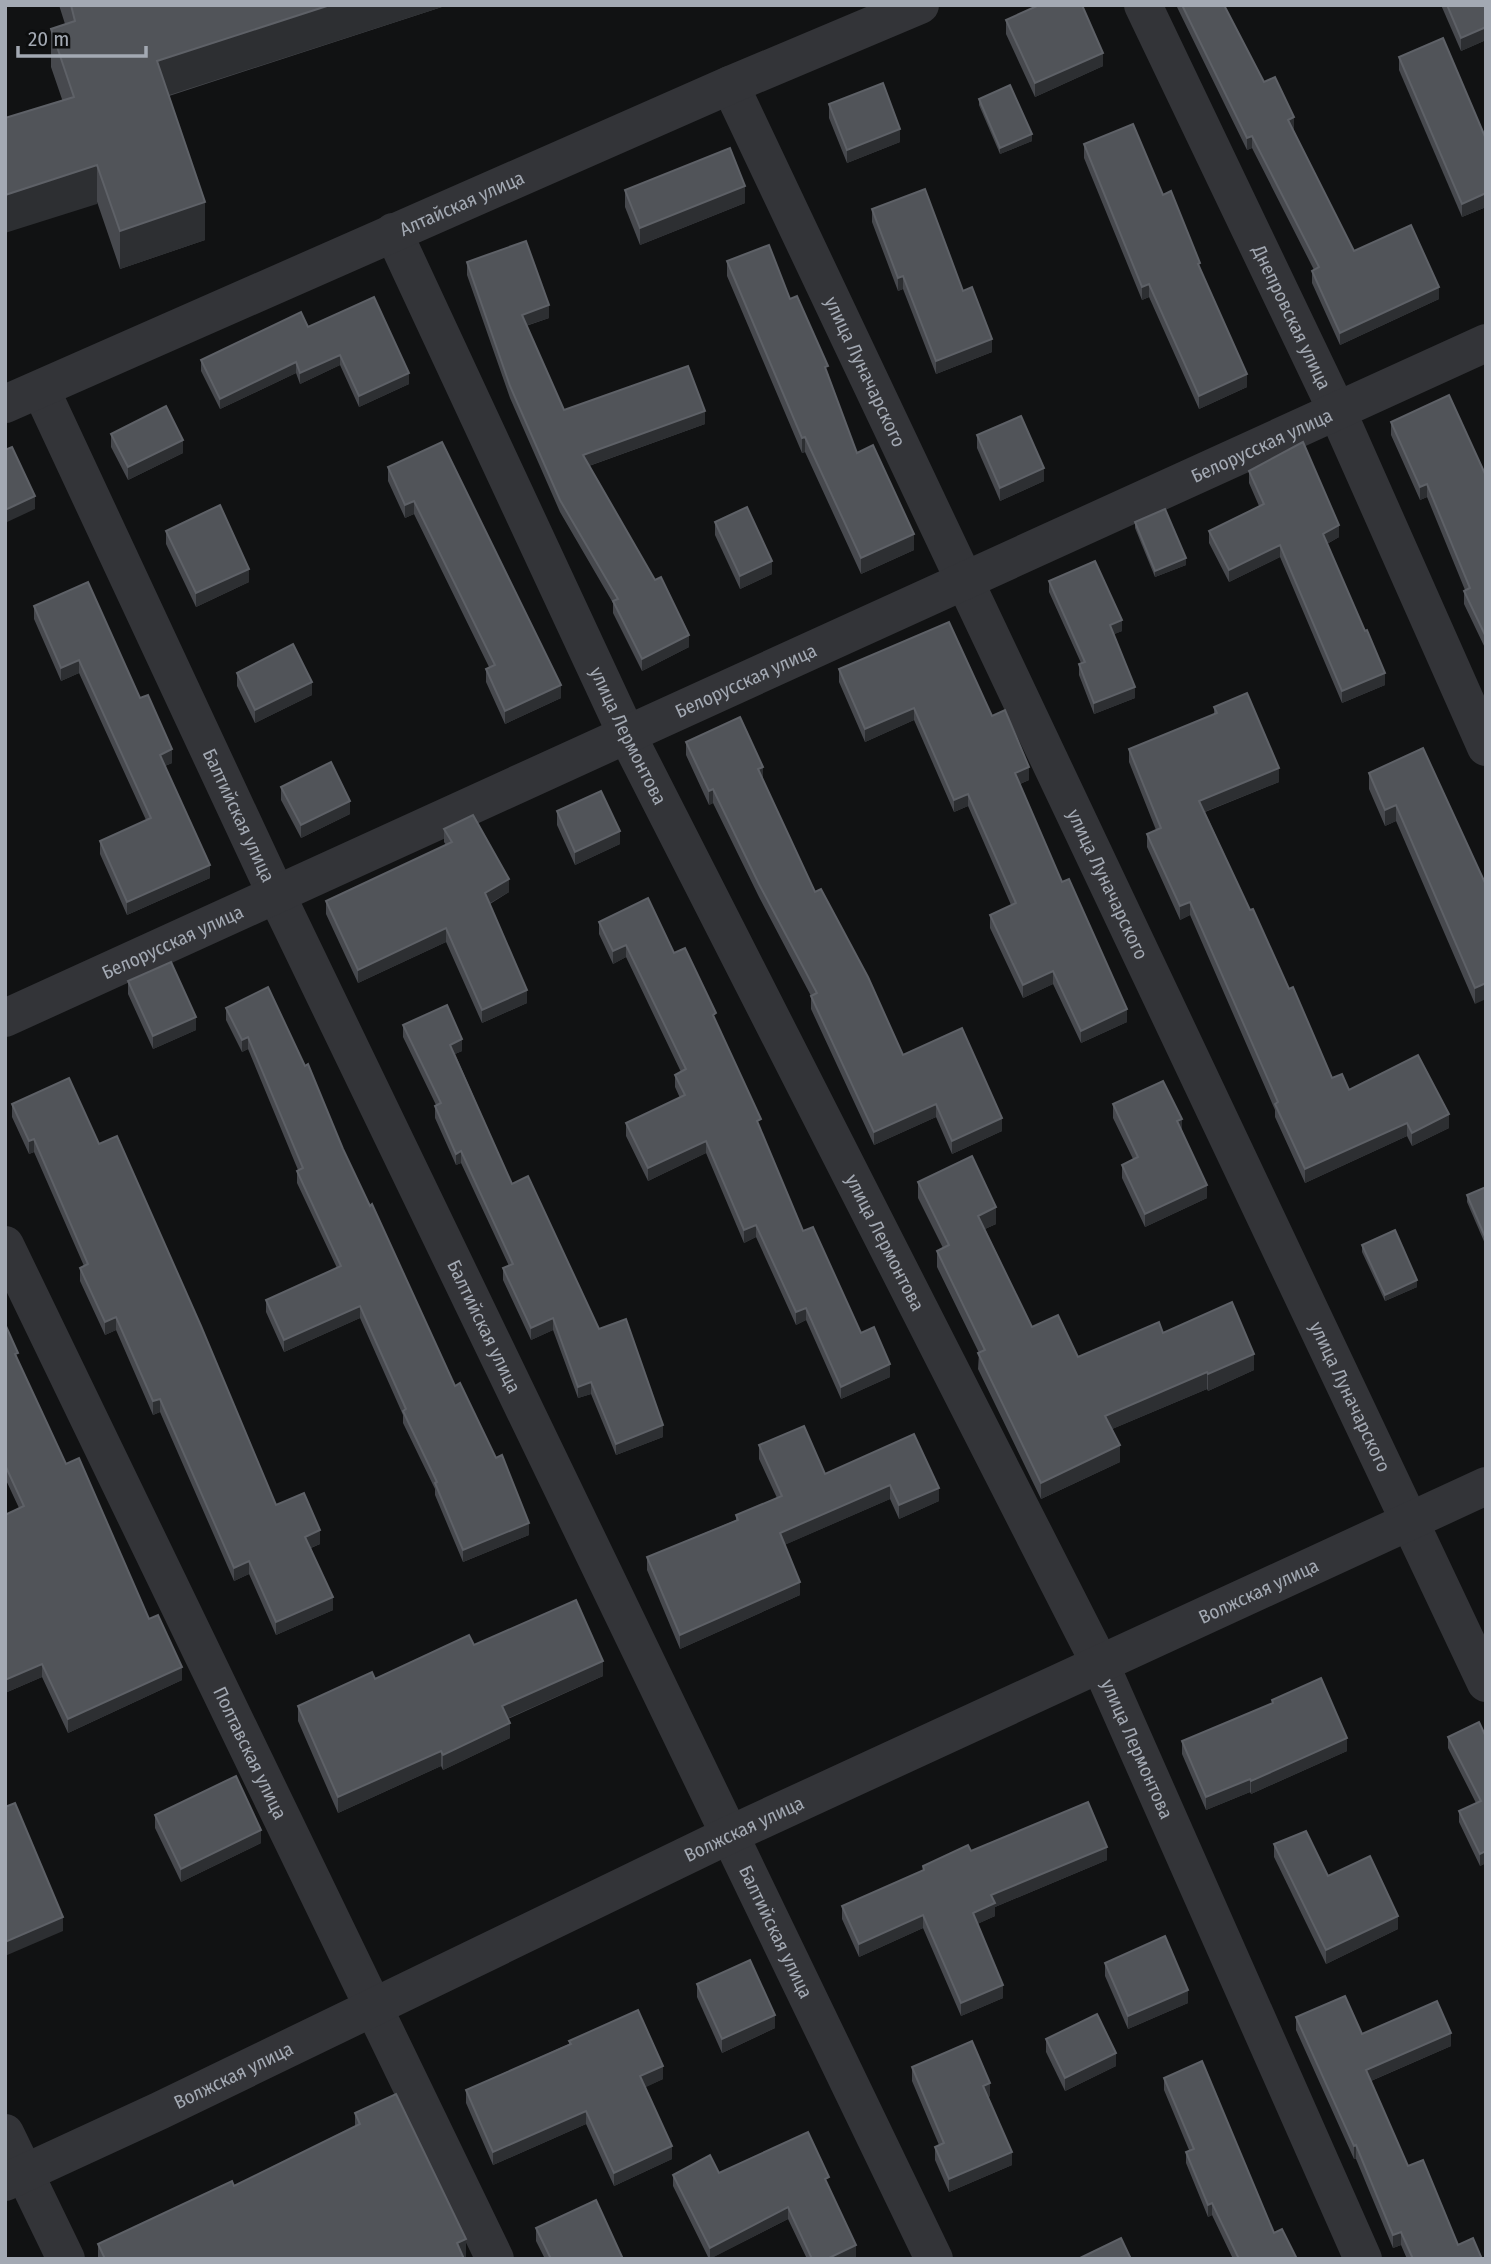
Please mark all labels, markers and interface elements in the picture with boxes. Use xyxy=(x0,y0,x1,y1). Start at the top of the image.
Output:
scale bar xyxy=(18,14,145,58)
text: 20 m xyxy=(28,26,69,52)
street label: Алтайская улица xyxy=(396,166,528,241)
street label: Днепровская улица xyxy=(1247,241,1336,393)
street label: улица Луначарского xyxy=(820,293,911,451)
street label: Белорусская улица xyxy=(1188,404,1336,488)
street label: Белорусская улица xyxy=(672,639,820,723)
street label: улица Лермонтова xyxy=(585,663,671,809)
street label: Балтийская улица xyxy=(198,745,280,886)
street label: улица Луначарского xyxy=(1062,805,1153,963)
street label: Белорусская улица xyxy=(98,900,247,984)
street label: улица Лермонтова xyxy=(840,1170,929,1315)
street label: Балтийская улица xyxy=(442,1256,526,1397)
street label: улица Луначарского xyxy=(1305,1318,1395,1476)
street label: Волжская улица xyxy=(1195,1554,1322,1629)
street label: улица Лермонтова xyxy=(1096,1676,1178,1822)
street label: Полтавская улица xyxy=(208,1683,292,1823)
street label: Волжская улица xyxy=(680,1791,808,1867)
street label: Балтийская улица xyxy=(734,1862,818,2002)
street label: Волжская улица xyxy=(170,2037,297,2114)

